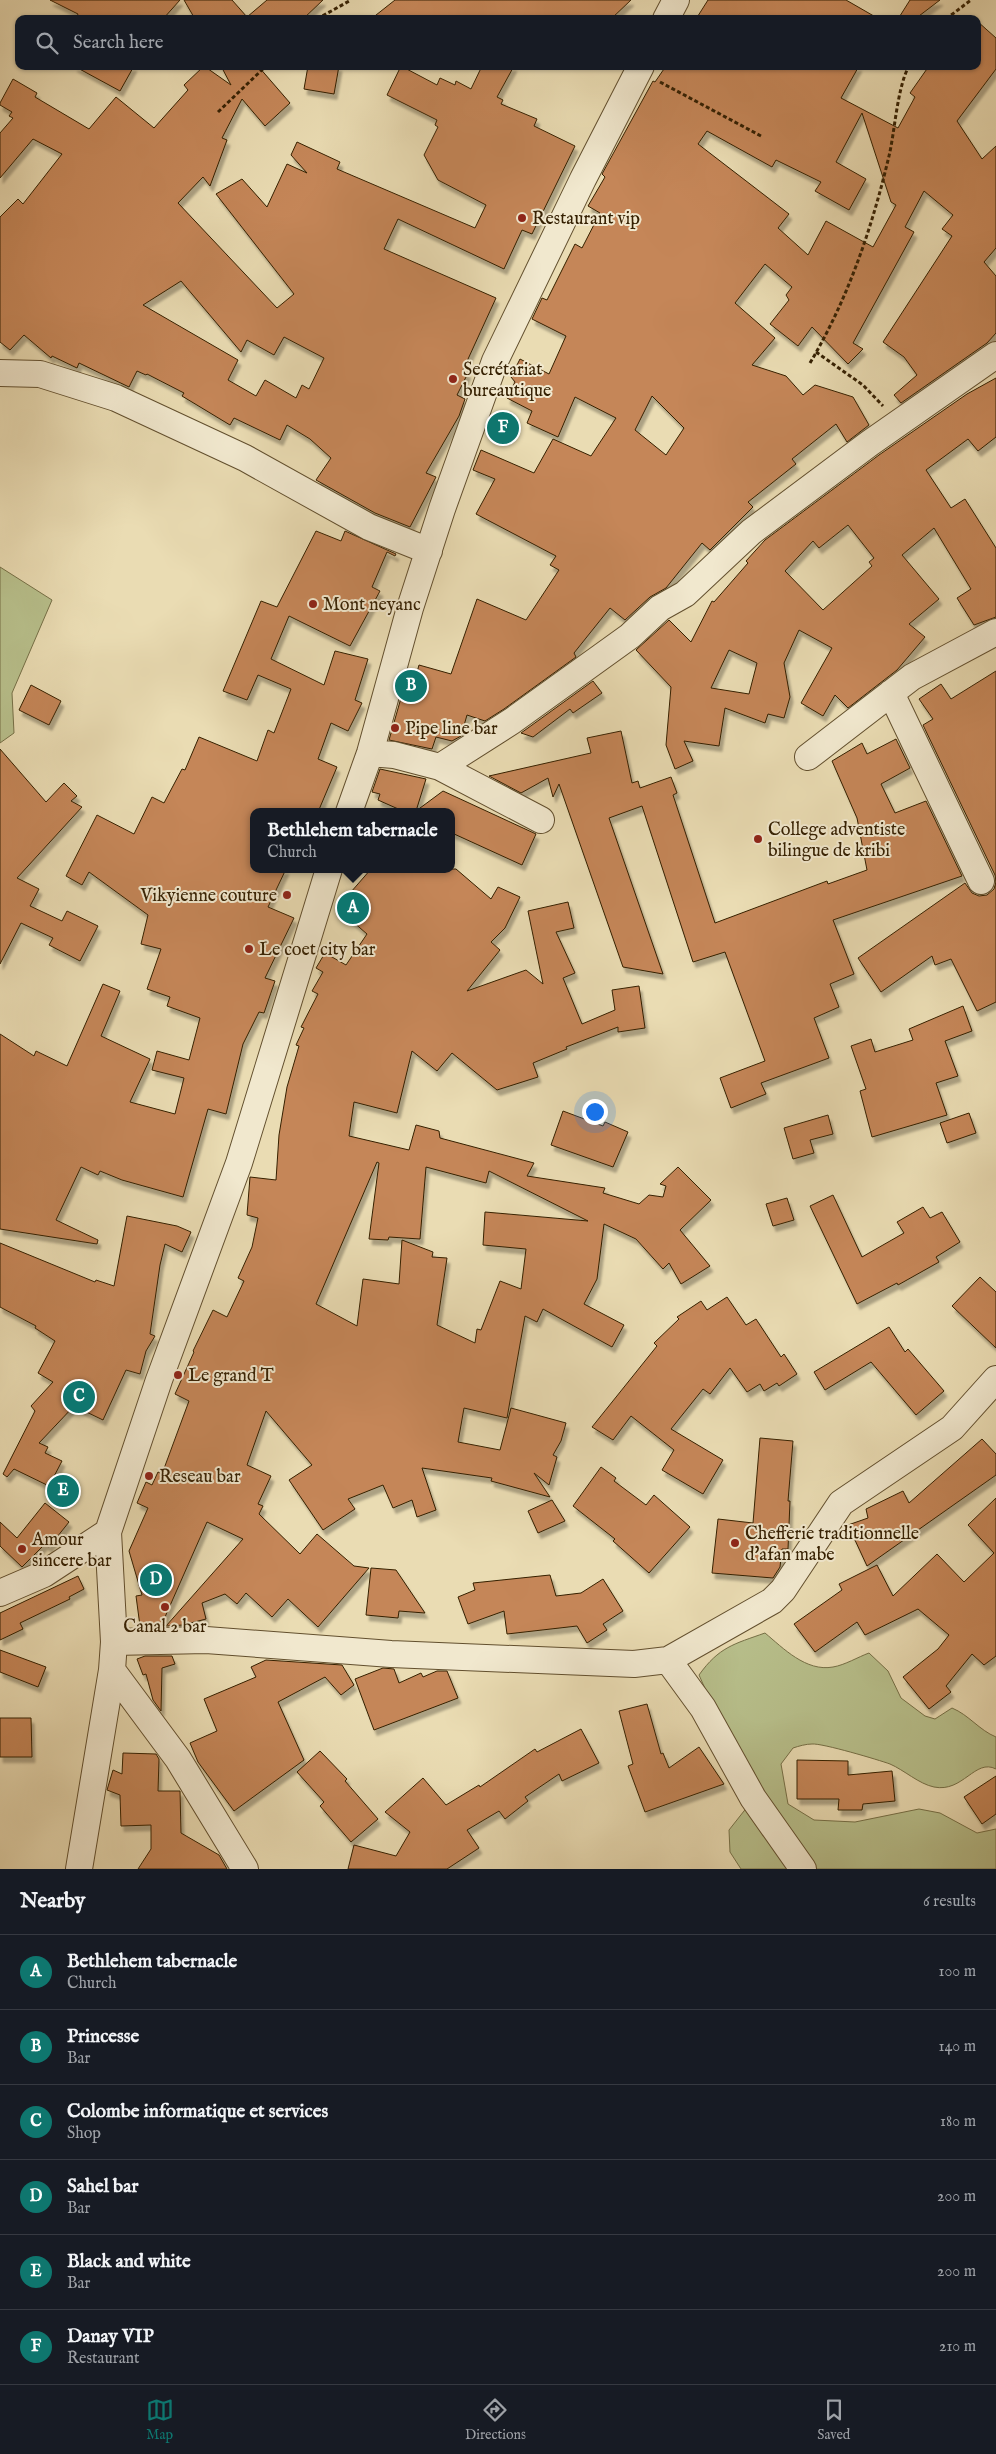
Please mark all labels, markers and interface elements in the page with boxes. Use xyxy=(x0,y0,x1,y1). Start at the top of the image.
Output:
search box xyxy=(15,15,981,70)
icon: search xyxy=(33,29,61,57)
text: Search here xyxy=(73,31,164,55)
place label: Restaurant vip xyxy=(532,208,640,231)
marker: Restaurant vip xyxy=(516,212,528,224)
place label: Secrétariat bureautique xyxy=(463,359,551,403)
marker: Secrétariat bureautique xyxy=(447,373,459,385)
pin: F xyxy=(487,409,519,447)
place label: Mont neyanc xyxy=(323,594,421,617)
marker: Mont neyanc xyxy=(307,598,319,610)
pin: B xyxy=(395,667,427,705)
place label: Pipe line bar xyxy=(405,718,498,741)
marker: Pipe line bar xyxy=(389,722,401,734)
popup xyxy=(250,808,455,873)
text: Bethlehem tabernacle xyxy=(267,819,438,843)
place label: College adventiste bilingue de kribi xyxy=(768,819,905,863)
marker: College adventiste bilingue de kribi xyxy=(752,833,764,845)
text: Church xyxy=(267,843,317,863)
place label: Vikyienne couture xyxy=(139,885,277,908)
marker: Vikyienne couture xyxy=(281,889,293,901)
pin: A xyxy=(337,889,369,927)
place label: Le coet city bar xyxy=(259,939,376,962)
marker: Le coet city bar xyxy=(243,943,255,955)
your location xyxy=(582,1099,608,1125)
place label: Le grand T xyxy=(188,1365,274,1388)
marker: Le grand T xyxy=(172,1369,184,1381)
pin: C xyxy=(63,1378,95,1416)
place label: Reseau bar xyxy=(159,1466,241,1489)
marker: Reseau bar xyxy=(143,1470,155,1482)
pin: E xyxy=(47,1472,79,1510)
place label: Chefferie traditionnelle d'afan mabe xyxy=(745,1523,919,1567)
place label: Amour sincere bar xyxy=(31,1529,112,1573)
marker: Chefferie traditionnelle d'afan mabe xyxy=(729,1537,741,1549)
marker: Amour sincere bar xyxy=(16,1543,28,1555)
pin: D xyxy=(140,1561,172,1599)
marker: Canal 2 bar xyxy=(159,1601,171,1613)
place label: Canal 2 bar xyxy=(123,1616,207,1639)
text: Nearby xyxy=(20,1888,85,1915)
text: 6 results xyxy=(923,1892,976,1912)
text: Bethlehem tabernacle xyxy=(67,1950,237,1974)
text: A xyxy=(31,1962,41,1982)
text: 100 m xyxy=(939,1962,976,1982)
text: Church xyxy=(67,1974,116,1994)
text: Princesse xyxy=(67,2025,139,2049)
text: B xyxy=(31,2037,41,2057)
text: 140 m xyxy=(938,2037,976,2057)
text: Bar xyxy=(67,2049,90,2069)
text: Colombe informatique et services xyxy=(67,2100,328,2124)
text: C xyxy=(30,2112,42,2132)
text: 180 m xyxy=(940,2112,976,2132)
text: Shop xyxy=(67,2124,101,2144)
text: Sahel bar xyxy=(67,2175,138,2199)
text: D xyxy=(30,2187,42,2207)
text: 200 m xyxy=(937,2187,976,2207)
text: Bar xyxy=(67,2199,90,2219)
text: Black and white xyxy=(67,2250,191,2274)
text: E xyxy=(30,2262,42,2282)
text: 200 m xyxy=(937,2262,976,2282)
text: Bar xyxy=(67,2274,90,2294)
text: Danay VIP xyxy=(67,2325,154,2349)
text: F xyxy=(31,2337,41,2357)
text: 210 m xyxy=(939,2337,976,2357)
text: Restaurant xyxy=(67,2349,140,2369)
tab: Map xyxy=(146,2396,174,2444)
tab: Directions xyxy=(465,2396,526,2444)
tab: Saved xyxy=(817,2396,850,2444)

